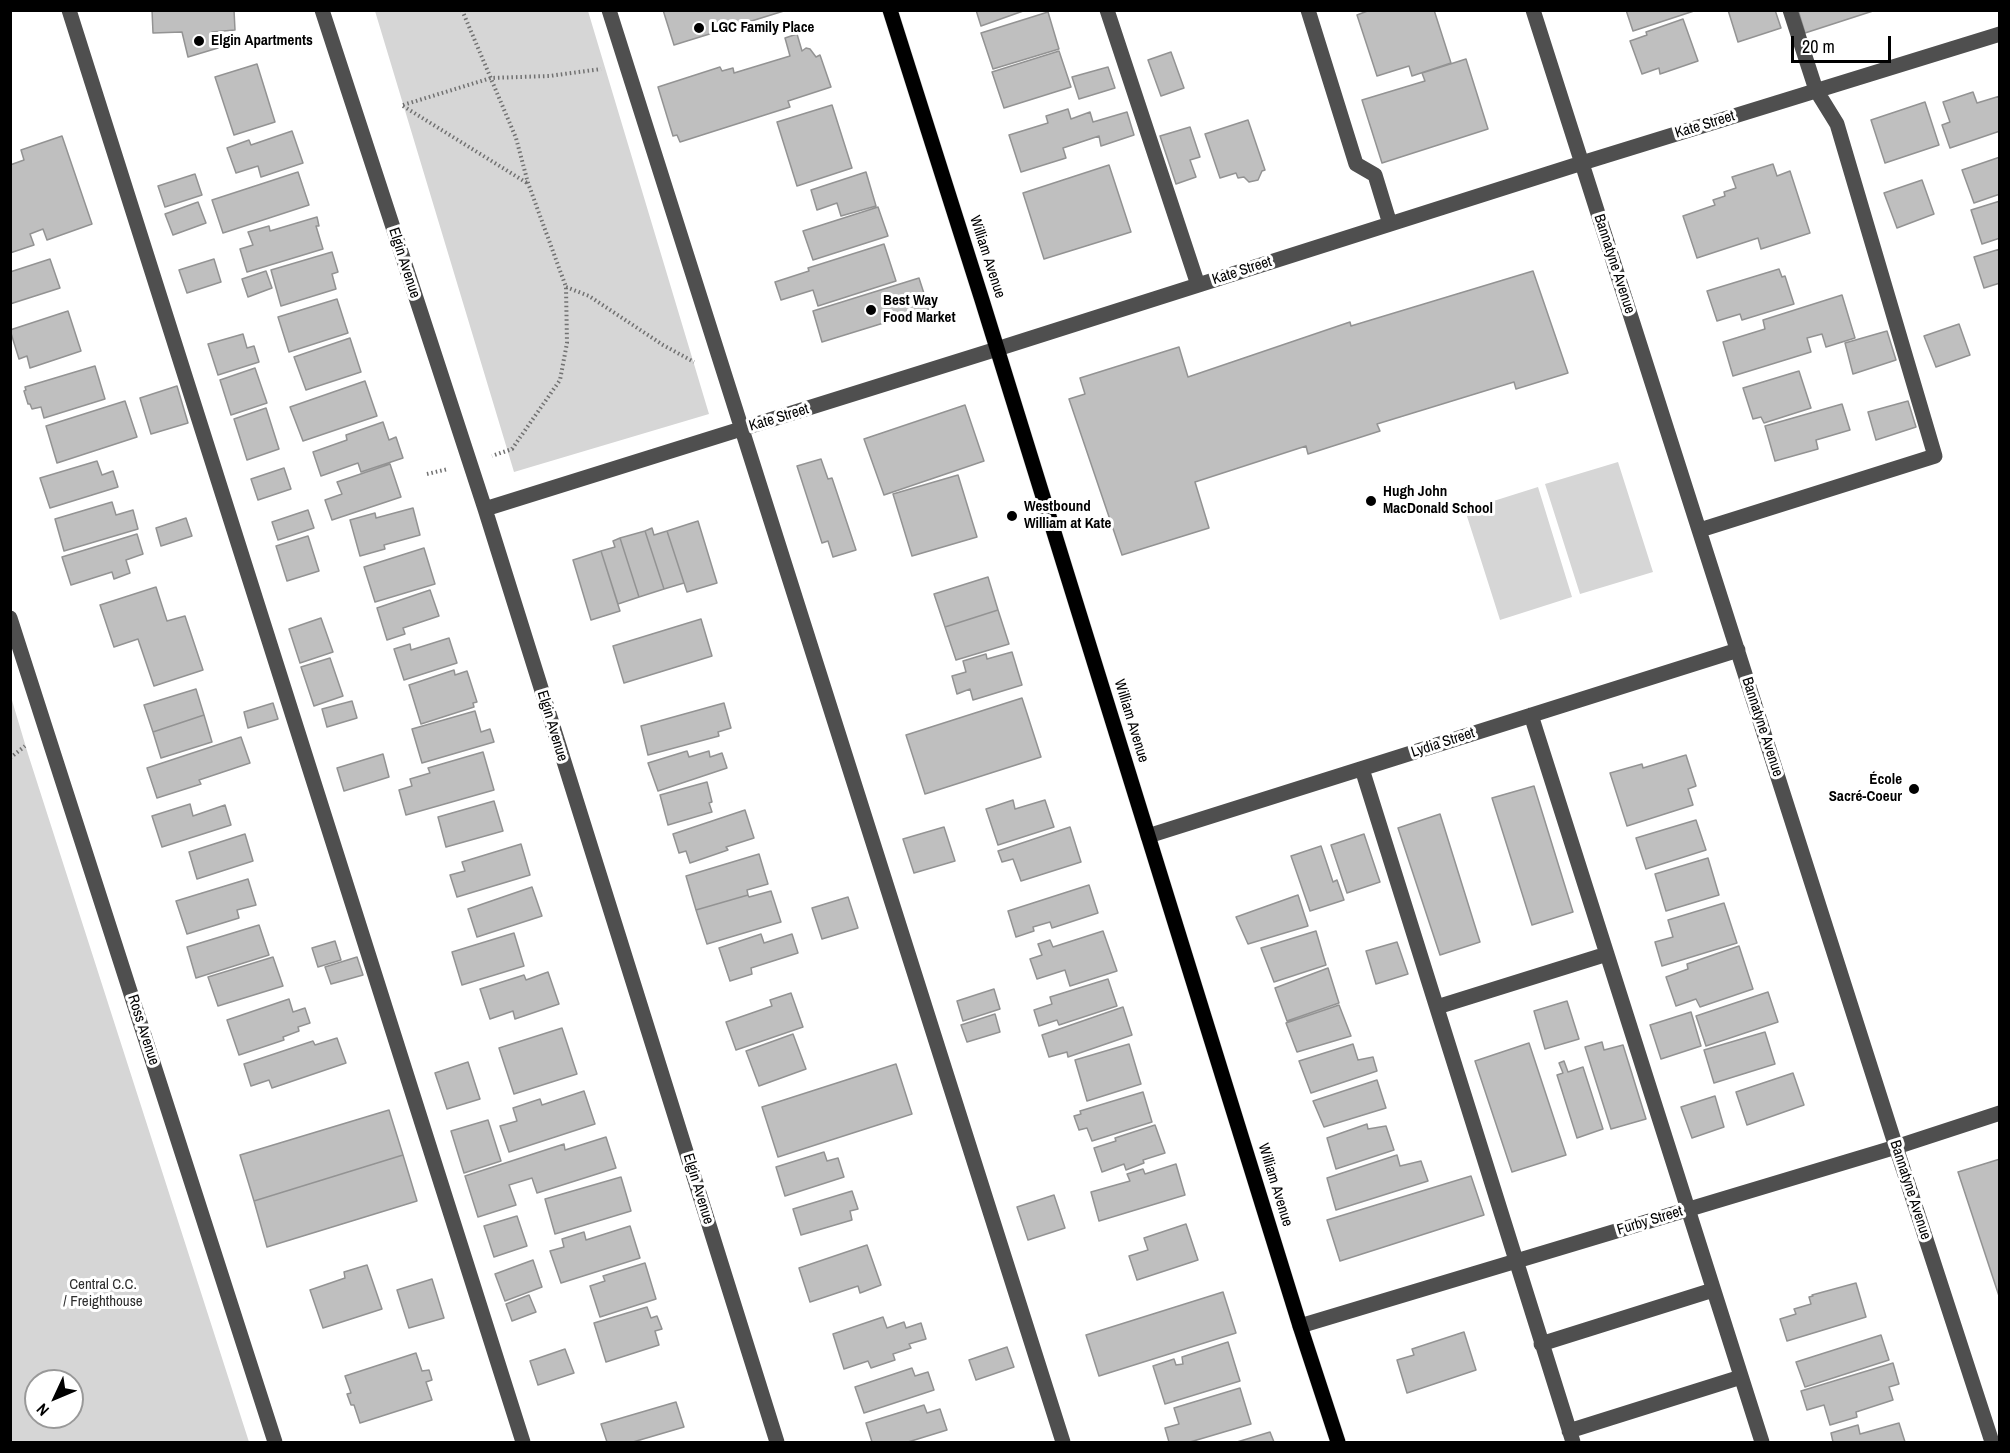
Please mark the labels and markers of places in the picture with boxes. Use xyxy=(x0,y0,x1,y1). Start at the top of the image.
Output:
place label: LGC Family Place xyxy=(711,19,814,37)
marker: LGC Family Place xyxy=(692,21,706,35)
place label: Elgin Apartments xyxy=(211,32,313,50)
marker: Elgin Apartments xyxy=(192,34,206,48)
place label: Best Way Food Market xyxy=(883,292,956,327)
marker: Best Way Food Market xyxy=(864,303,878,317)
place label: Hugh John MacDonald School xyxy=(1383,483,1493,518)
marker: Hugh John MacDonald School xyxy=(1364,494,1378,508)
place label: Westbound William at Kate xyxy=(1024,498,1111,533)
marker: Westbound William at Kate xyxy=(1005,509,1019,523)
place label: École Sacré-Coeur xyxy=(1829,771,1902,806)
marker: École Sacré-Coeur xyxy=(1907,782,1921,796)

